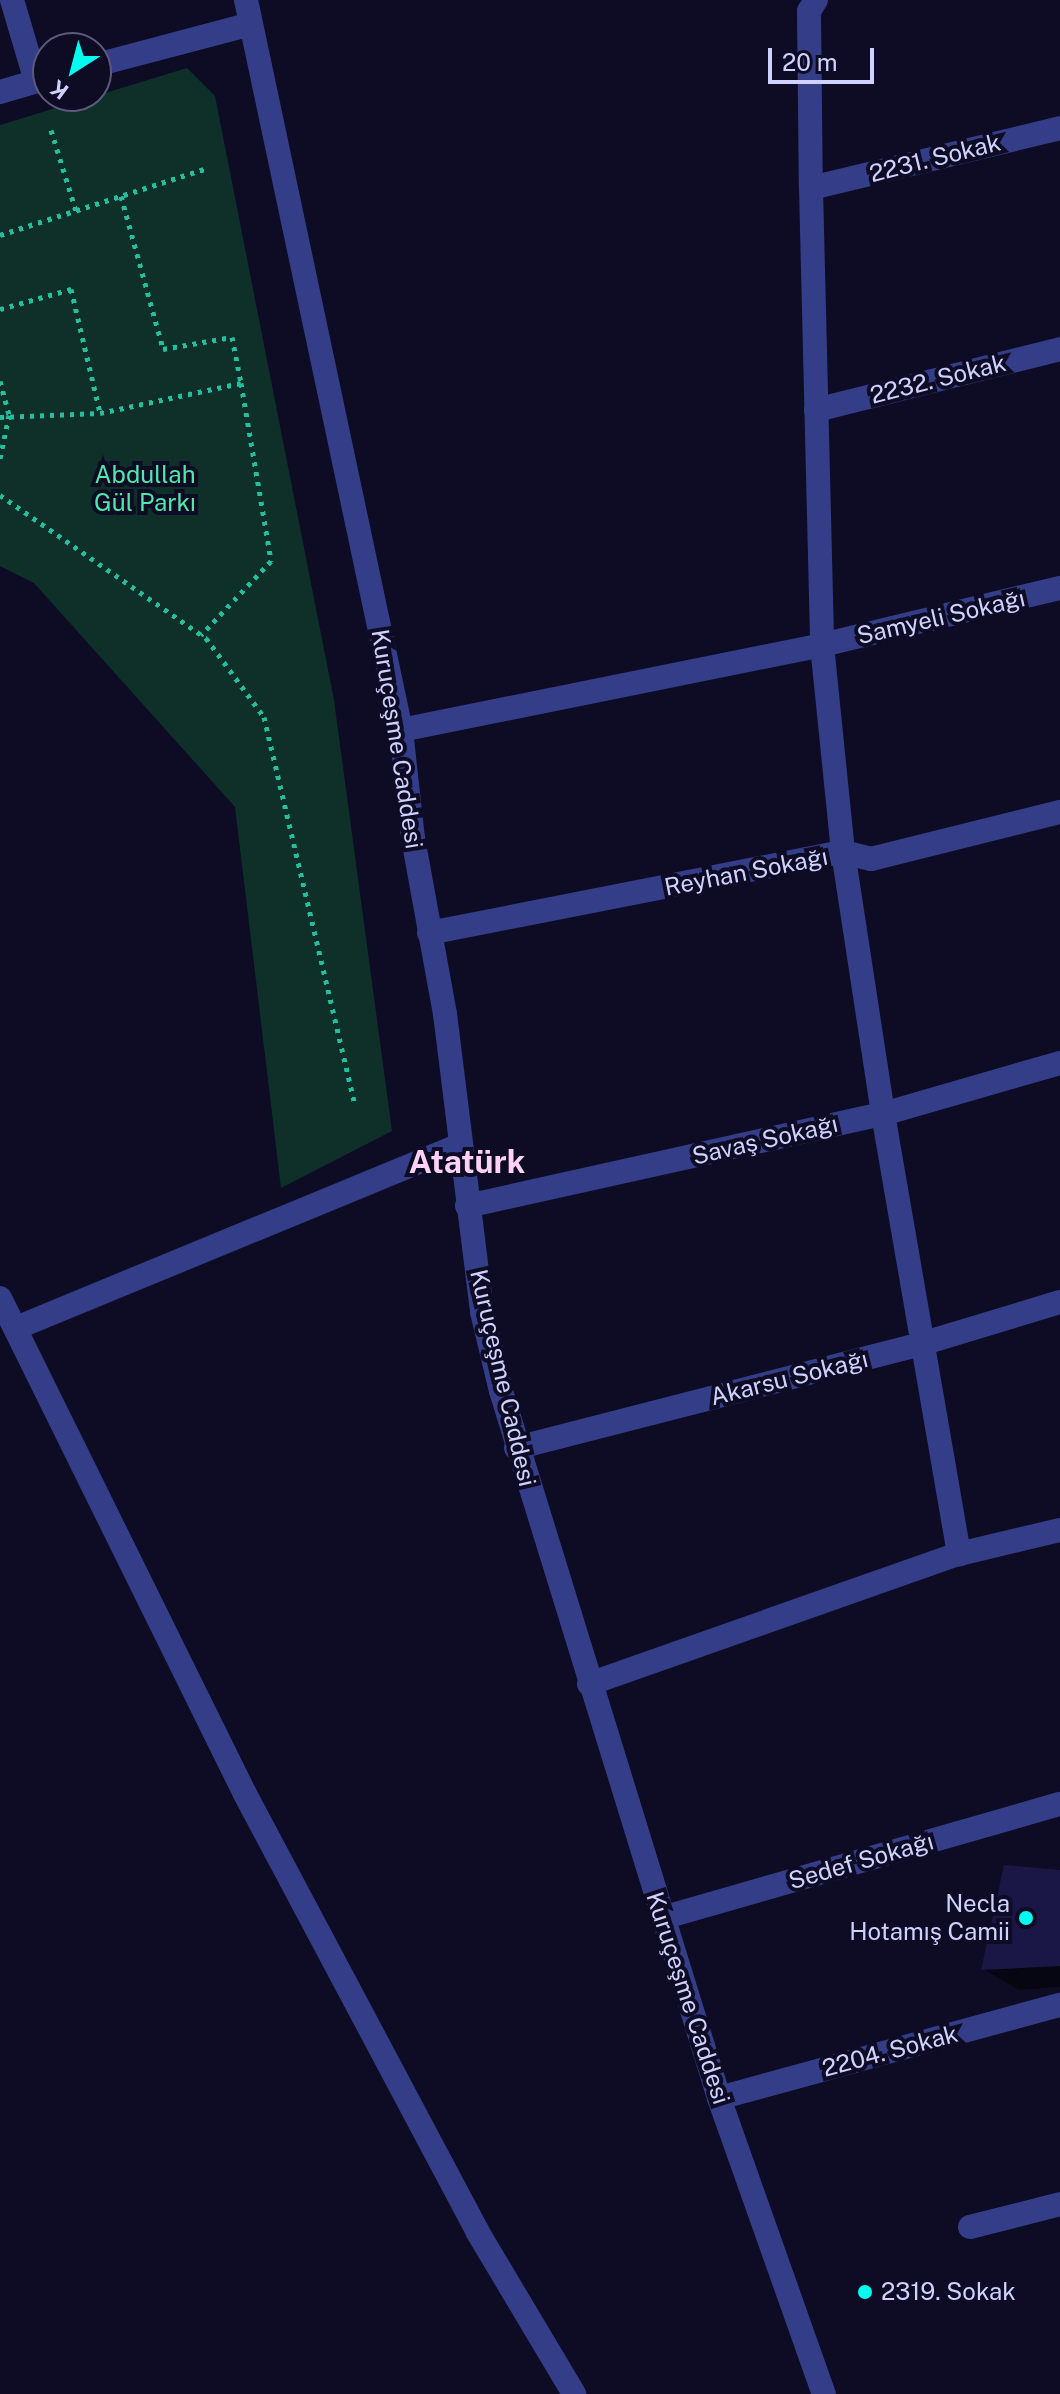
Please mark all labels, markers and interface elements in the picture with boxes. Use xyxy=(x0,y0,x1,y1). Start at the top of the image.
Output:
north arrow xyxy=(32,32,112,112)
scale bar xyxy=(772,32,878,82)
text: 20 m xyxy=(782,48,838,76)
text: K xyxy=(45,75,73,105)
street label: 2231. Sokak xyxy=(866,128,1004,188)
street label: 2232. Sokak xyxy=(867,348,1009,410)
park label: Abdullah Gül Parkı xyxy=(94,461,196,517)
street label: Samyeli Sokağı xyxy=(854,584,1028,650)
street label: Kuruçeşme Caddesi xyxy=(365,627,429,851)
street label: Reyhan Sokağı xyxy=(662,842,830,902)
street label: Savaş Sokağı xyxy=(689,1109,841,1171)
district label: Atatürk xyxy=(409,1143,525,1181)
street label: Kuruçeşme Caddesi xyxy=(464,1267,542,1489)
street label: Akarsu Sokağı xyxy=(707,1344,871,1412)
street label: Sedef Sokağı xyxy=(785,1827,937,1895)
street label: Kuruçeşme Caddesi xyxy=(640,1888,736,2108)
place label: Necla Hotamış Camii xyxy=(849,1890,1010,1946)
marker: Necla Hotamış Camii xyxy=(1017,1909,1035,1927)
street label: 2204. Sokak xyxy=(819,2019,961,2083)
place label: 2319. Sokak xyxy=(881,2278,1016,2306)
marker: 2319. Sokak xyxy=(856,2283,874,2301)

